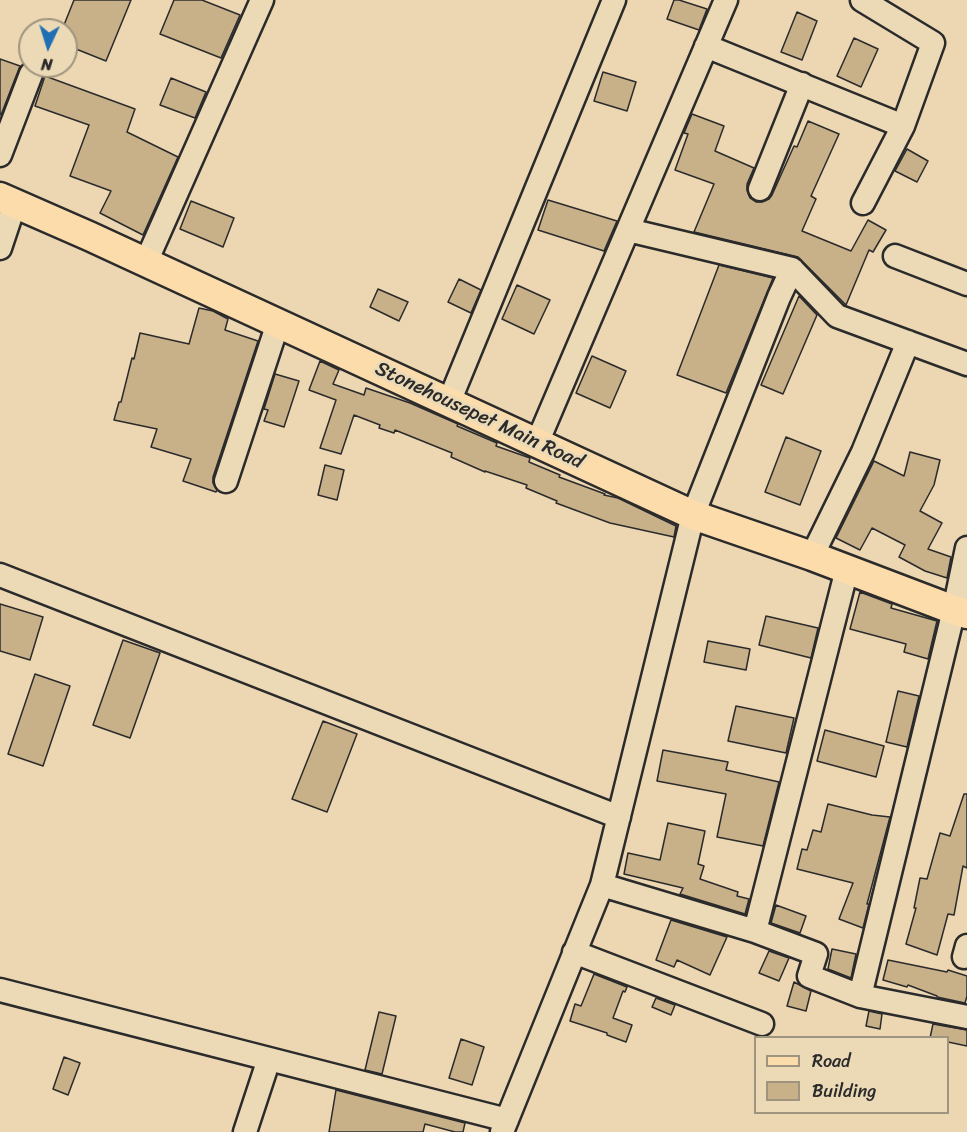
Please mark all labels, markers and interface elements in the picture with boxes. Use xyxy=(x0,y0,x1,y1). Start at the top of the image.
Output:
north arrow xyxy=(18,18,78,78)
text: N xyxy=(40,50,53,79)
street label: Stonehousepet Main Road xyxy=(371,357,587,475)
legend xyxy=(754,1036,949,1114)
text: Road xyxy=(812,1045,851,1077)
text: Building xyxy=(812,1075,876,1107)

